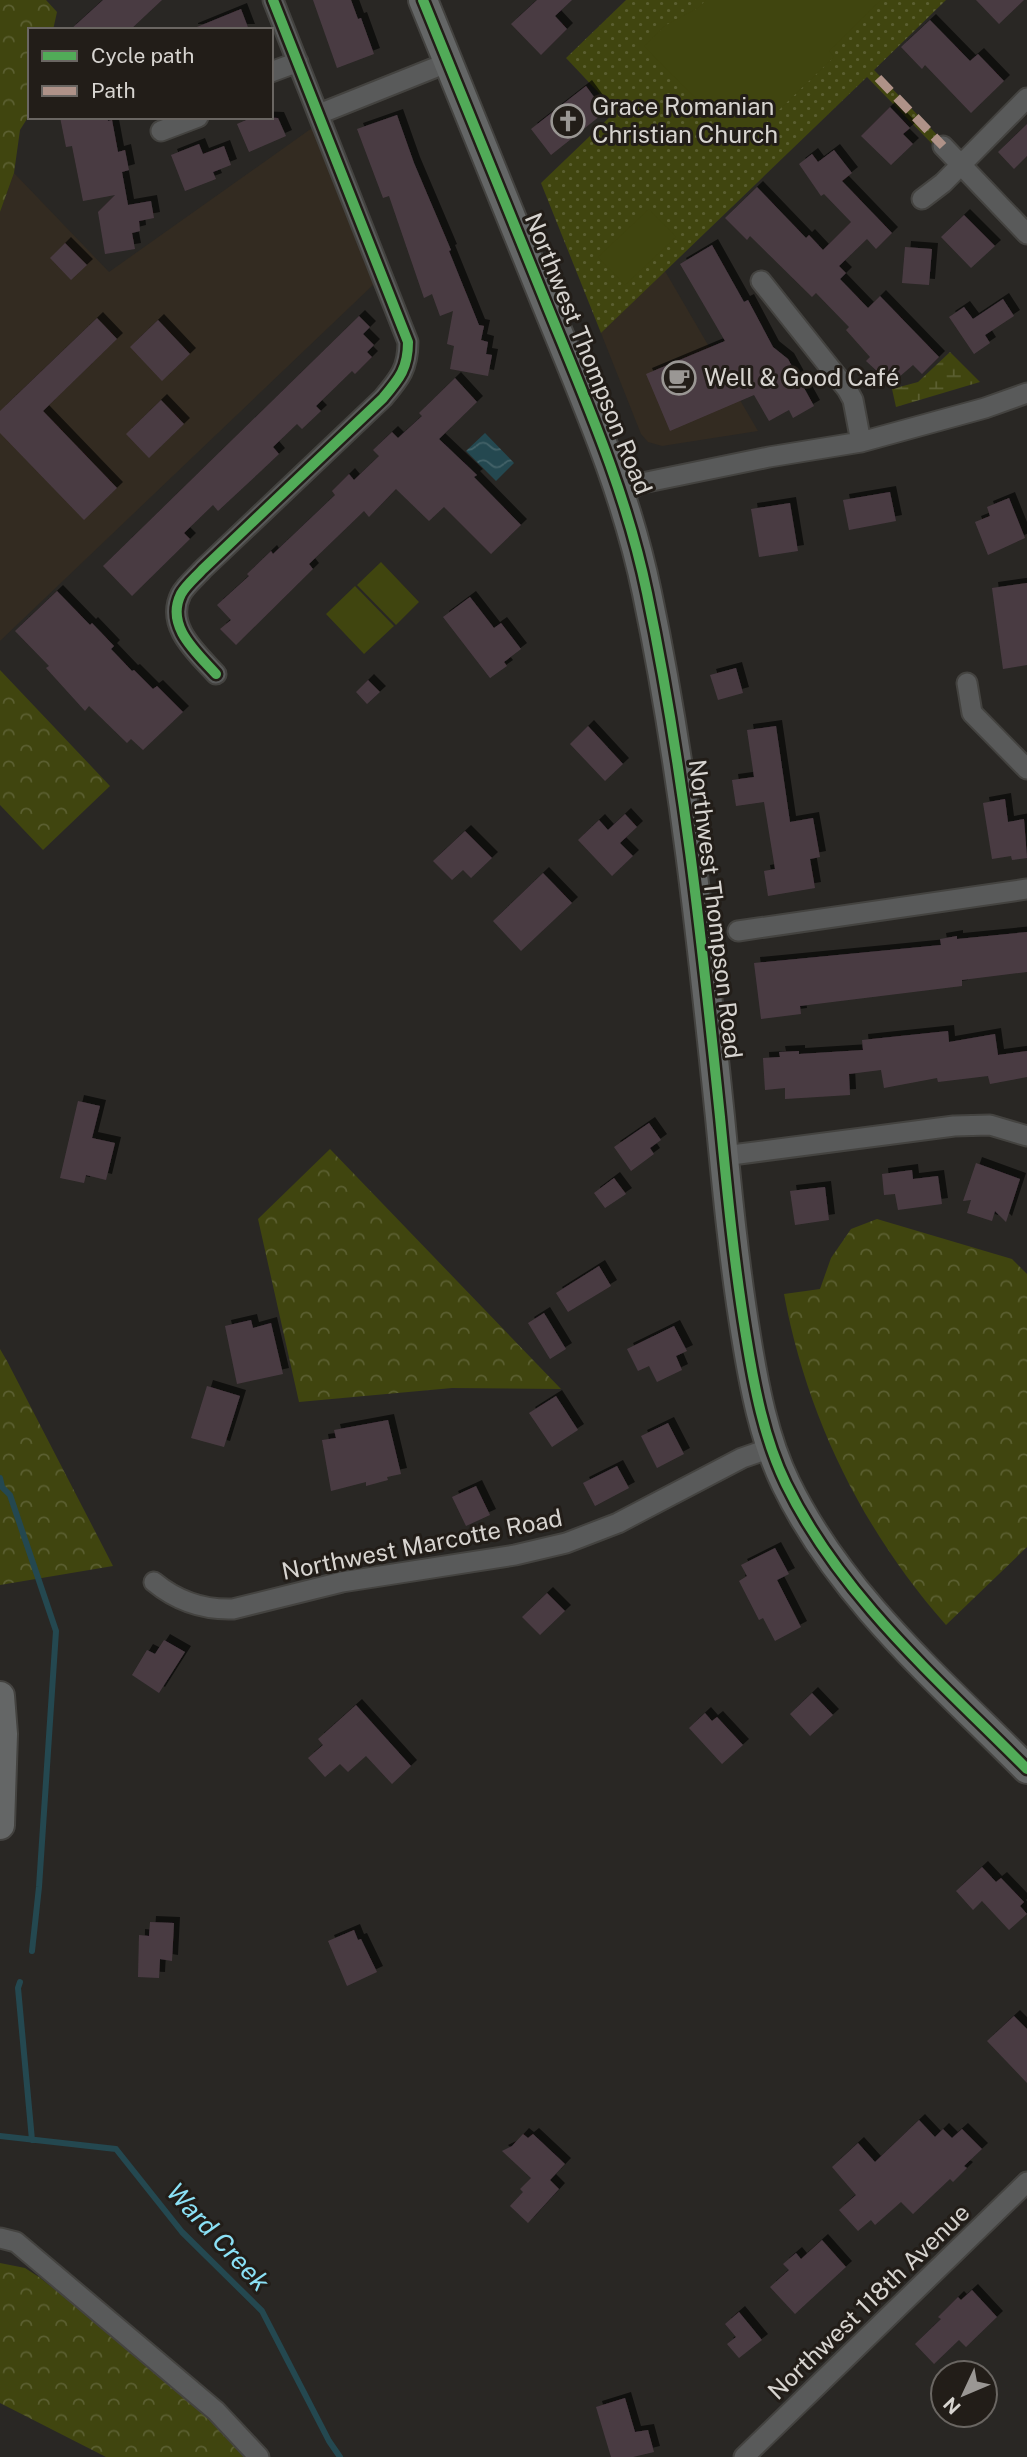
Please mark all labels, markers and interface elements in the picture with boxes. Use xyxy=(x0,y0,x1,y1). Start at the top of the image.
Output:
legend xyxy=(28,28,273,119)
text: Cycle path xyxy=(91,43,194,68)
text: Path xyxy=(91,78,136,103)
place label: Grace Romanian Christian Church xyxy=(592,92,778,148)
church icon: Grace Romanian Christian Church xyxy=(549,102,587,140)
street label: Northwest Thompson Road xyxy=(520,209,658,499)
cafe icon: Well & Good Café xyxy=(660,359,698,397)
place label: Well & Good Café xyxy=(704,363,899,391)
street label: Northwest Thompson Road xyxy=(684,758,748,1060)
street label: Northwest Marcotte Road xyxy=(279,1503,564,1585)
water label: Ward Creek xyxy=(160,2176,276,2297)
street label: Northwest 118th Avenue xyxy=(762,2198,976,2406)
north arrow xyxy=(929,2359,999,2429)

